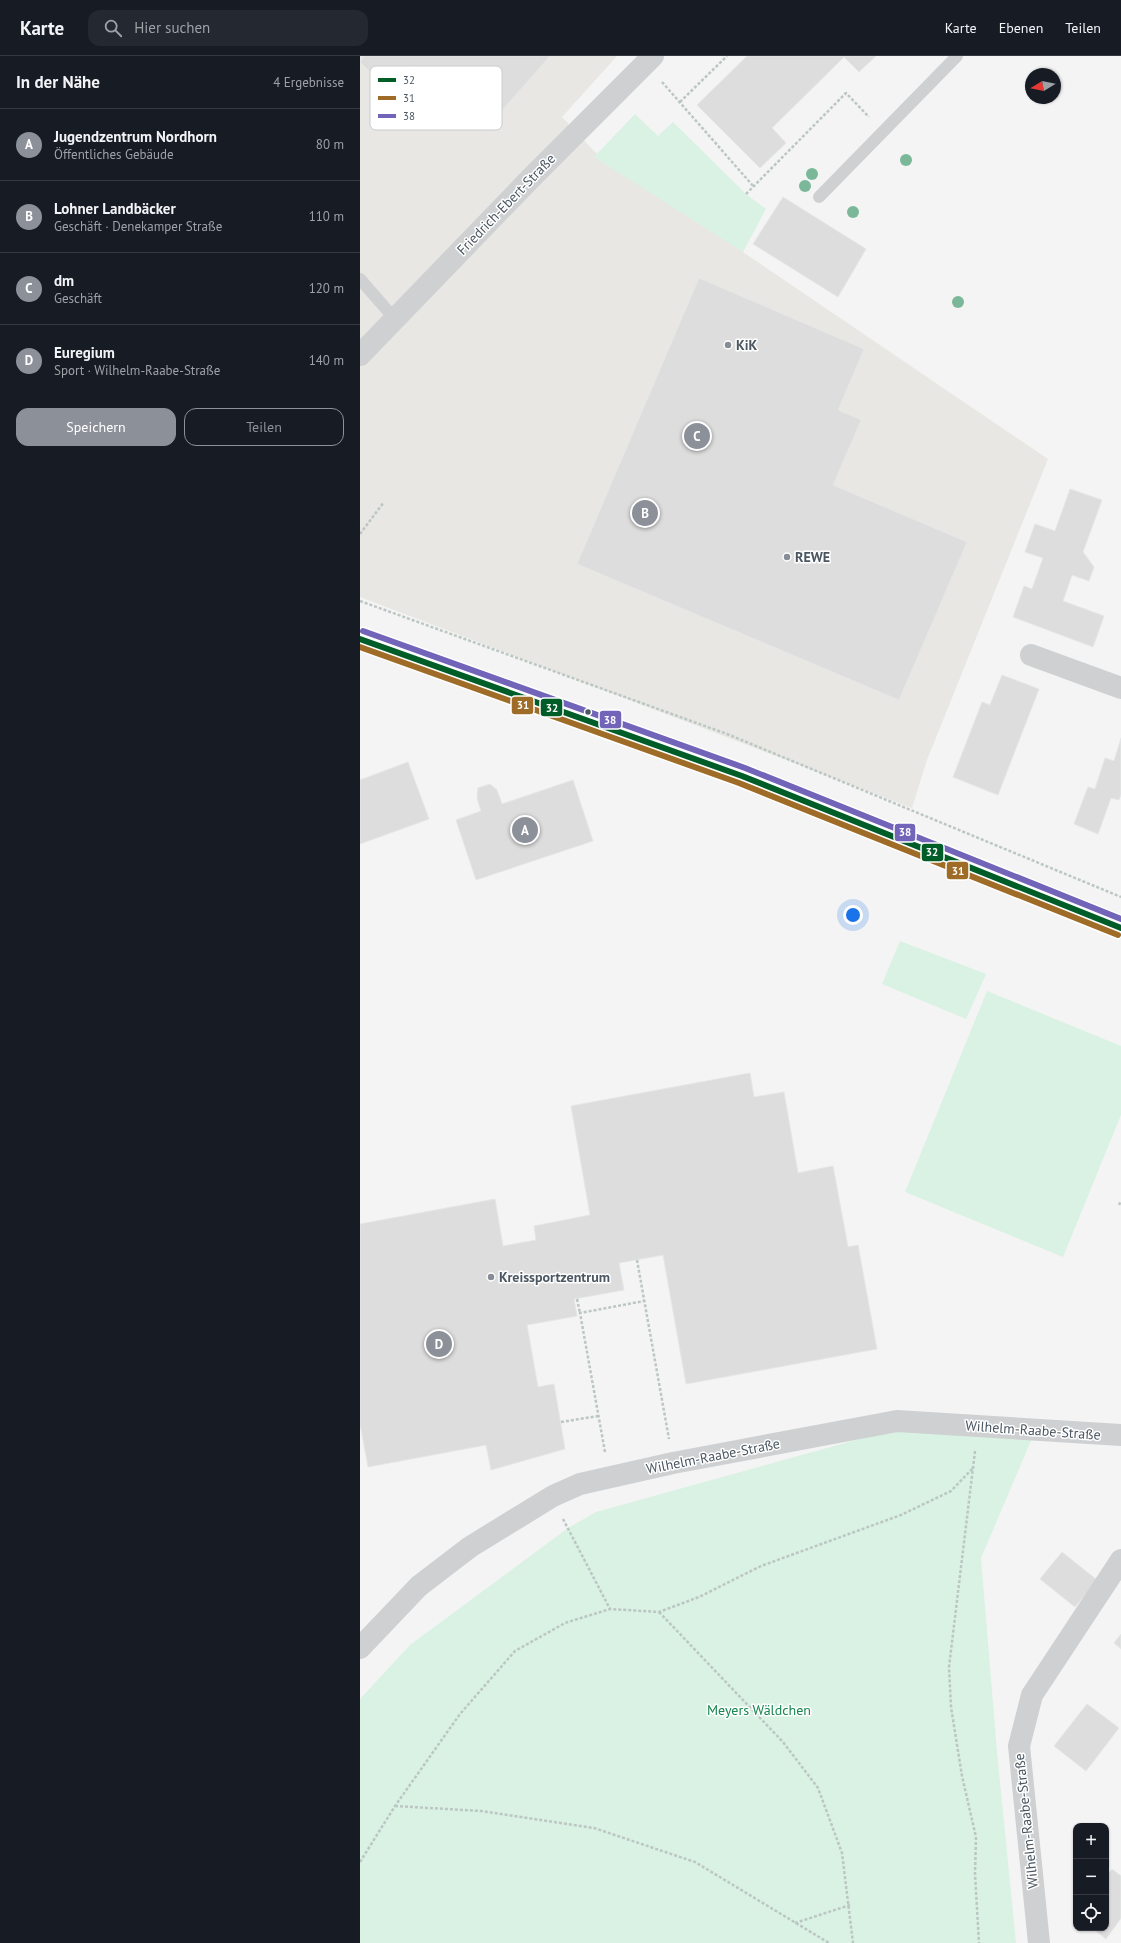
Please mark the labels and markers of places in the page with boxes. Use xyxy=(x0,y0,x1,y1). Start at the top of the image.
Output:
place label: KiK xyxy=(736,336,757,354)
marker: KiK xyxy=(723,340,733,350)
pin: C xyxy=(684,421,710,451)
pin: B xyxy=(632,498,658,528)
place label: REWE xyxy=(795,548,830,566)
marker: REWE xyxy=(782,552,792,562)
unlabelled marker xyxy=(583,707,593,717)
pin: A xyxy=(512,815,538,845)
place label: Kreissportzentrum xyxy=(499,1268,610,1286)
marker: Kreissportzentrum xyxy=(486,1272,496,1282)
pin: D xyxy=(426,1329,452,1359)

